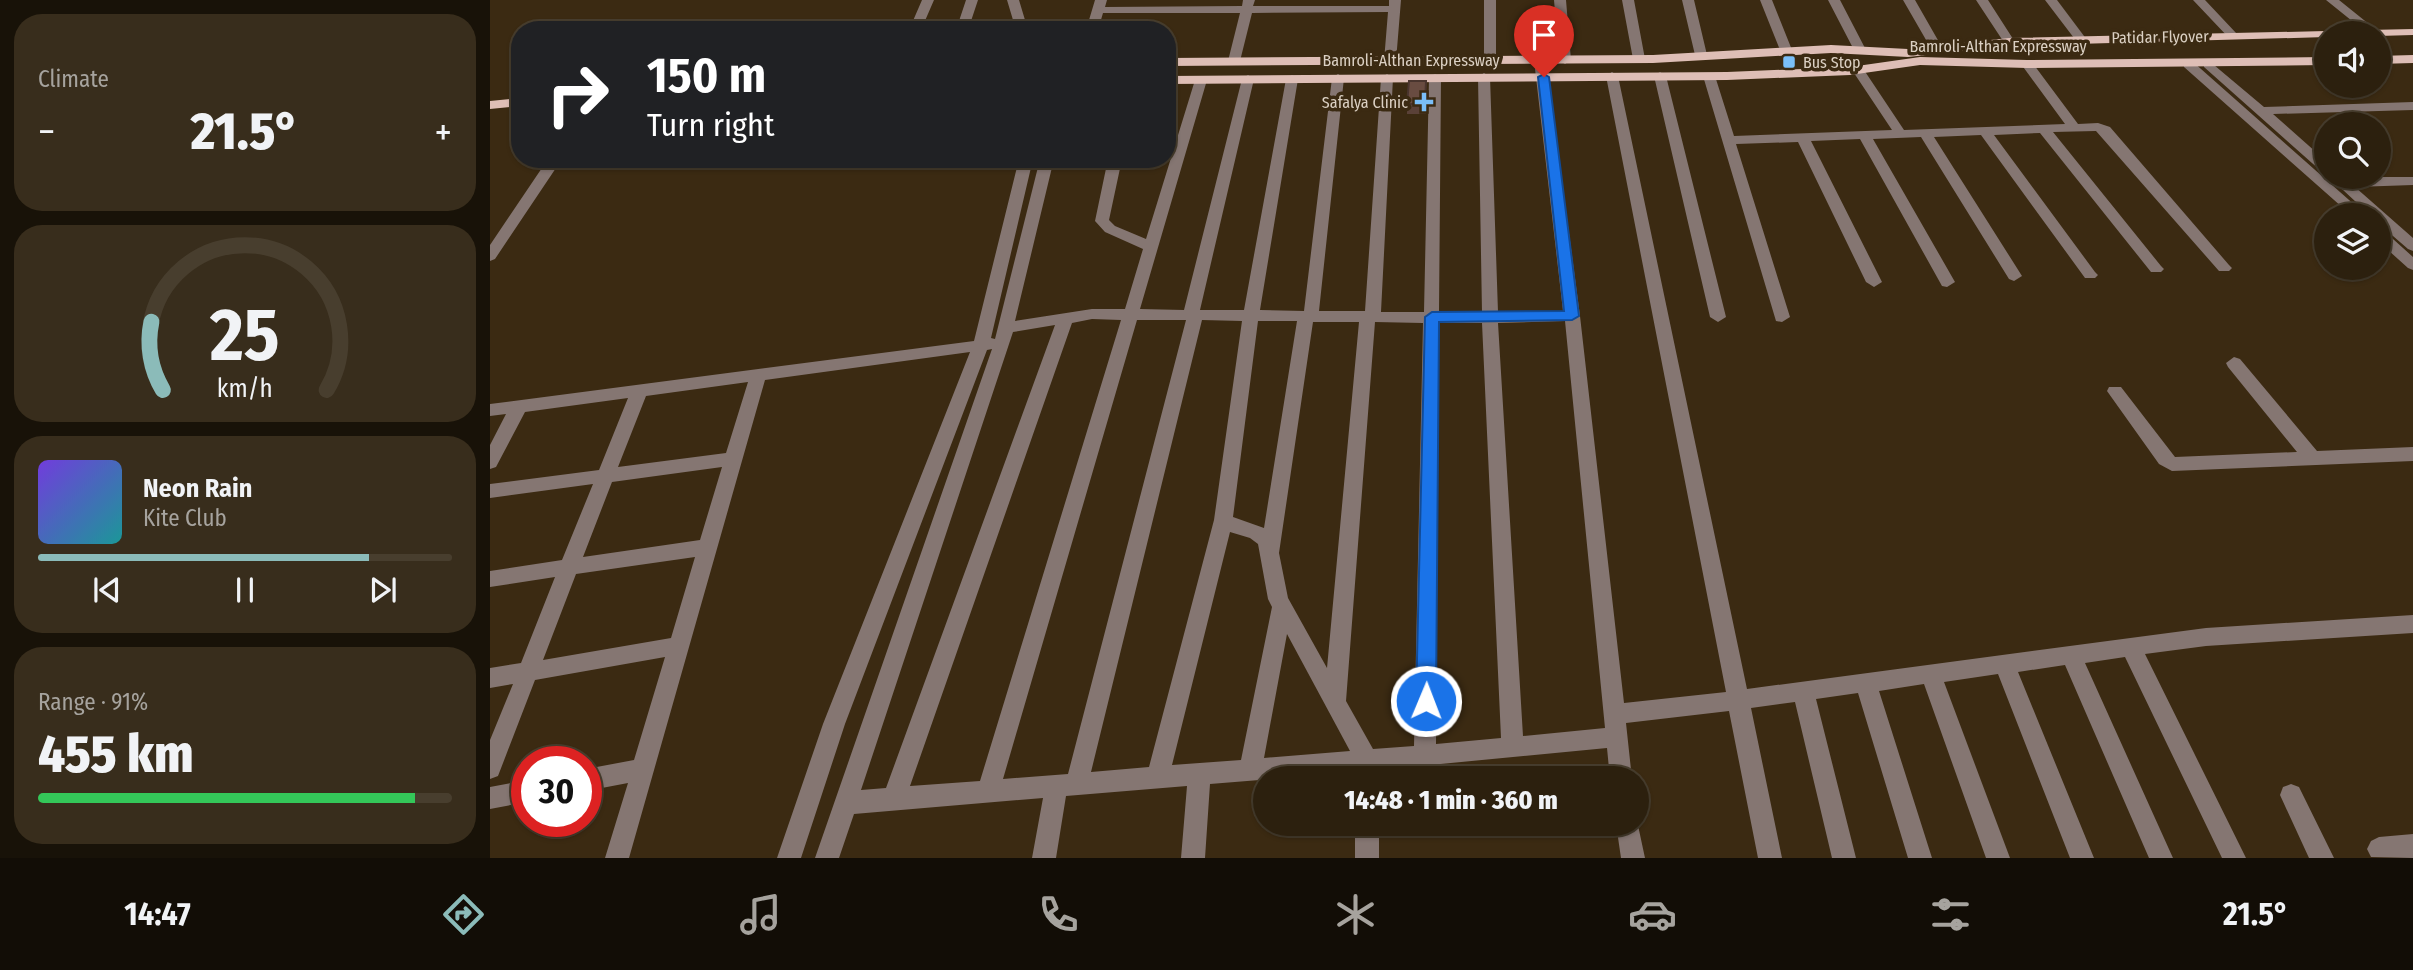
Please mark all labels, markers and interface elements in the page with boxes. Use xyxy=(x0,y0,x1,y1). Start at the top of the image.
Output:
pin xyxy=(1514,5,1574,77)
icon: arrive xyxy=(1525,16,1563,54)
map controls xyxy=(2314,21,2391,280)
button: sound xyxy=(2314,21,2391,98)
street label: Patidar Flyover xyxy=(2111,27,2209,47)
street label: Bamroli-Althan Expressway xyxy=(1909,37,2087,56)
text: 150 m xyxy=(647,46,766,105)
icon: right xyxy=(532,49,623,140)
street label: Bamroli-Althan Expressway xyxy=(1322,51,1500,70)
place label: Bus Stop xyxy=(1803,53,1861,72)
marker: Bus Stop xyxy=(1781,54,1797,70)
text: Climate xyxy=(38,65,109,93)
marker: Safalya Clinic xyxy=(1414,92,1434,112)
place label: Safalya Clinic xyxy=(1322,93,1408,112)
text: 21.5° xyxy=(191,100,299,163)
text: Turn right xyxy=(647,106,774,144)
text: − xyxy=(38,109,55,155)
text: + xyxy=(435,109,452,155)
button: search xyxy=(2314,112,2391,189)
button: layers xyxy=(2314,203,2391,280)
text: 25 xyxy=(209,292,280,379)
text: km/h xyxy=(217,373,273,403)
text: Neon Rain xyxy=(143,473,252,504)
text: Kite Club xyxy=(143,504,227,532)
icon: previous xyxy=(88,571,126,609)
icon: pause xyxy=(226,571,264,609)
icon: next xyxy=(364,571,402,609)
position arrow xyxy=(1389,664,1463,738)
text: Range · 91% xyxy=(38,688,148,716)
text: 455 km xyxy=(38,723,194,786)
speed limit sign: 30 xyxy=(511,746,602,837)
text: 14:48 · 1 min · 360 m xyxy=(1344,785,1558,816)
icon: directions xyxy=(439,890,488,939)
icon: music xyxy=(736,890,785,939)
icon: phone xyxy=(1034,890,1083,939)
icon: climate xyxy=(1331,890,1380,939)
icon: car xyxy=(1628,890,1677,939)
icon: filters xyxy=(1926,890,1975,939)
text: 14:47 xyxy=(124,895,191,933)
text: 21.5° xyxy=(2223,895,2289,933)

